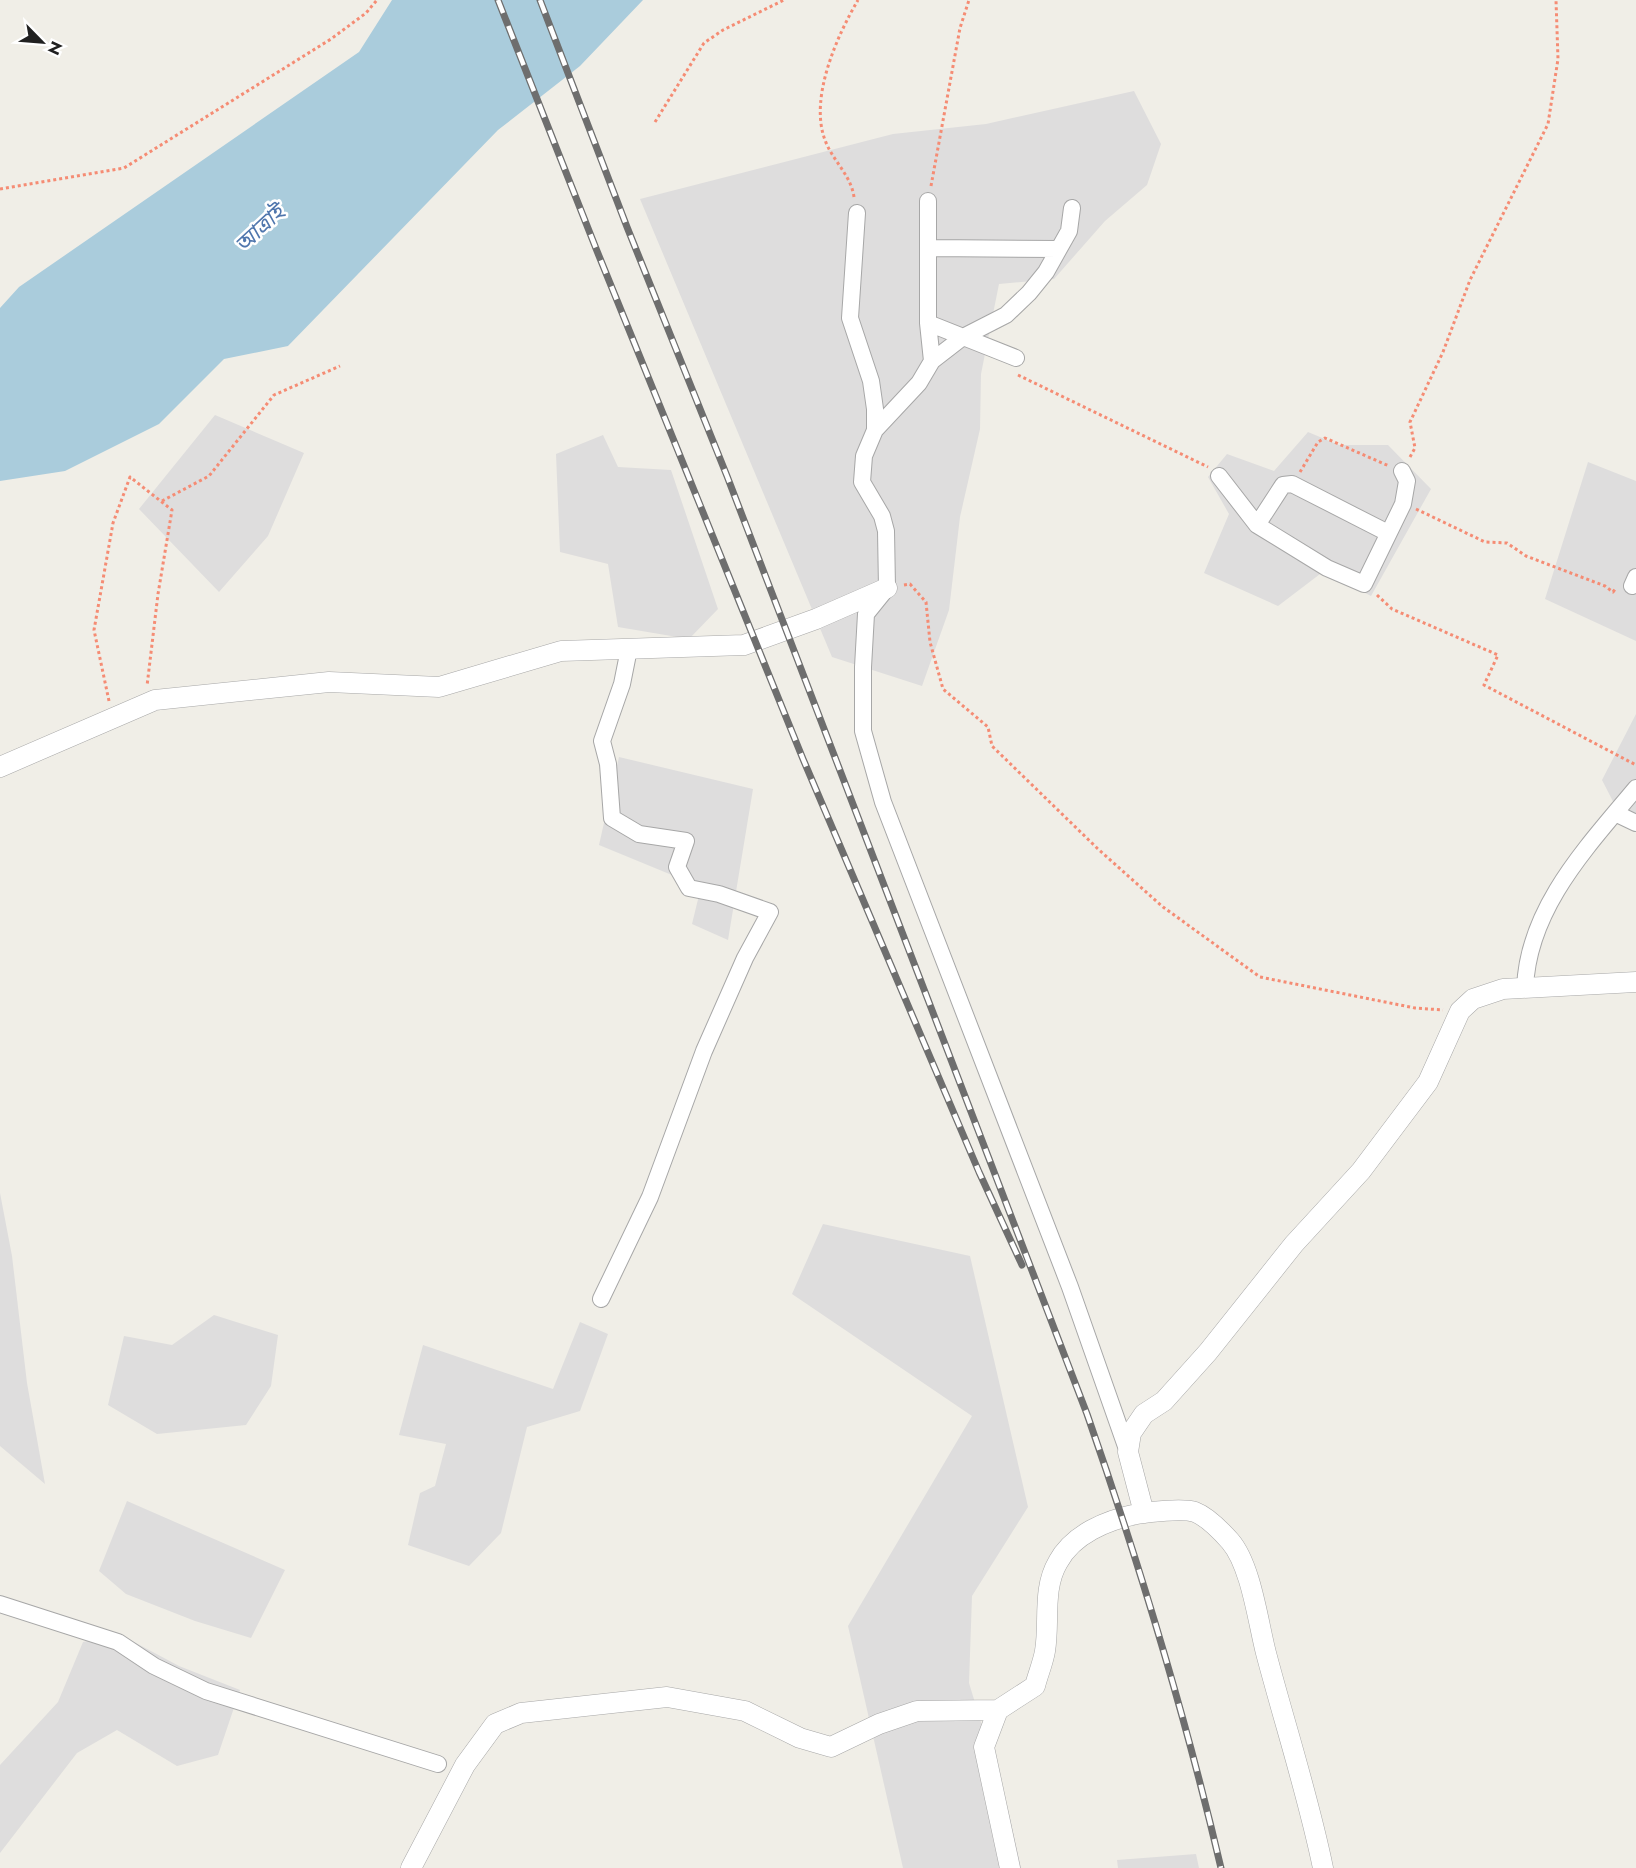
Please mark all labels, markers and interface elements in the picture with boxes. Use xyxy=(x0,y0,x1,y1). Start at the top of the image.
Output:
north arrow xyxy=(12,12,72,72)
text: N xyxy=(42,38,68,59)
water label: আত্রাই xyxy=(227,194,294,259)

